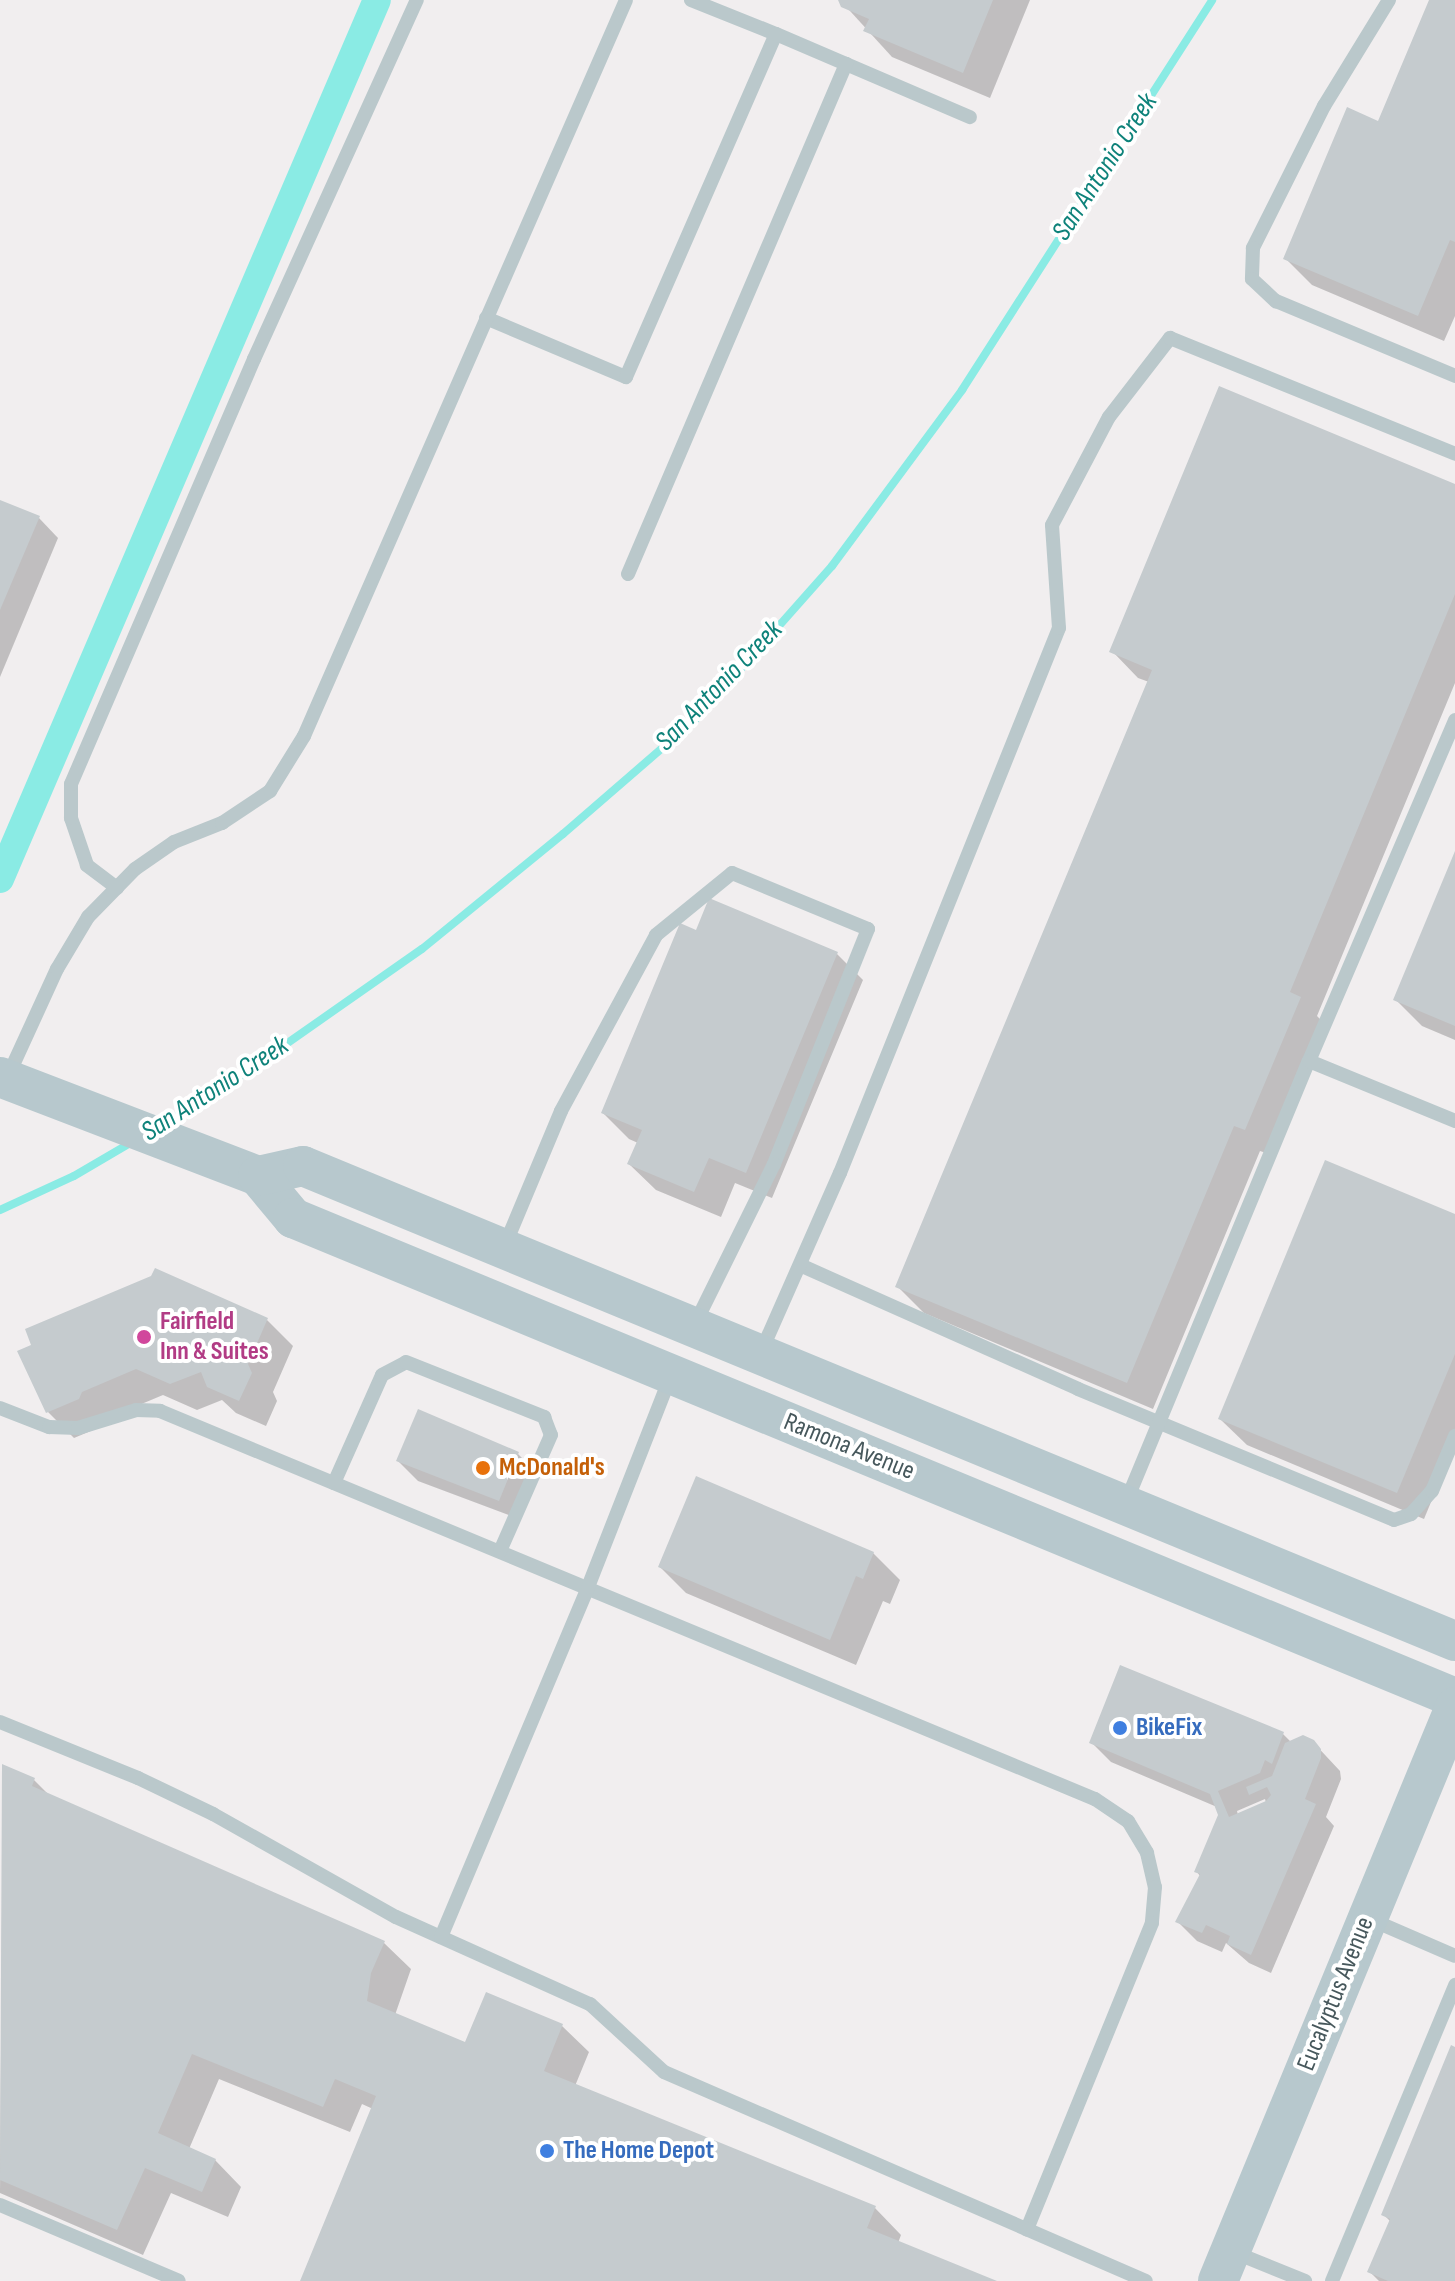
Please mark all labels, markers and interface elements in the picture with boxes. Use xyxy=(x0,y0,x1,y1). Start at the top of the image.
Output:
water label: San Antonio Creek xyxy=(1045,87,1165,247)
water label: San Antonio Creek xyxy=(648,614,790,758)
water label: San Antonio Creek xyxy=(135,1029,295,1149)
place label: Fairfield Inn & Suites xyxy=(160,1306,269,1368)
marker: Fairfield Inn & Suites xyxy=(135,1328,153,1346)
street label: Ramona Avenue xyxy=(779,1407,919,1487)
place label: McDonald's xyxy=(499,1452,605,1484)
marker: McDonald's xyxy=(474,1459,492,1477)
place label: BikeFix xyxy=(1136,1712,1202,1744)
marker: BikeFix xyxy=(1111,1719,1129,1737)
street label: Eucalyptus Avenue xyxy=(1291,1913,1381,2075)
place label: The Home Depot xyxy=(563,2135,714,2167)
marker: The Home Depot xyxy=(538,2142,556,2160)

